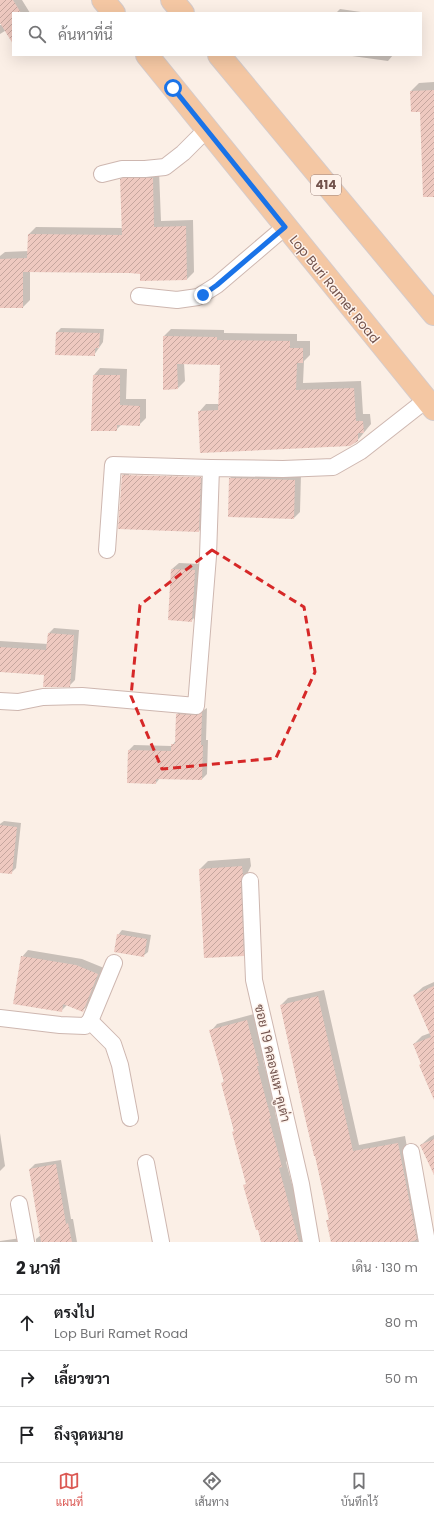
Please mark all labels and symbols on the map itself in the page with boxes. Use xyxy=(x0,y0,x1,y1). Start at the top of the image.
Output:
route start xyxy=(164,79,182,97)
road number: 414 xyxy=(311,175,341,195)
street label: Lop Buri Ramet Road xyxy=(285,231,384,347)
route end xyxy=(194,286,212,304)
street label: ซอย 19 คลองแห-คูเต่า xyxy=(250,1002,295,1124)

